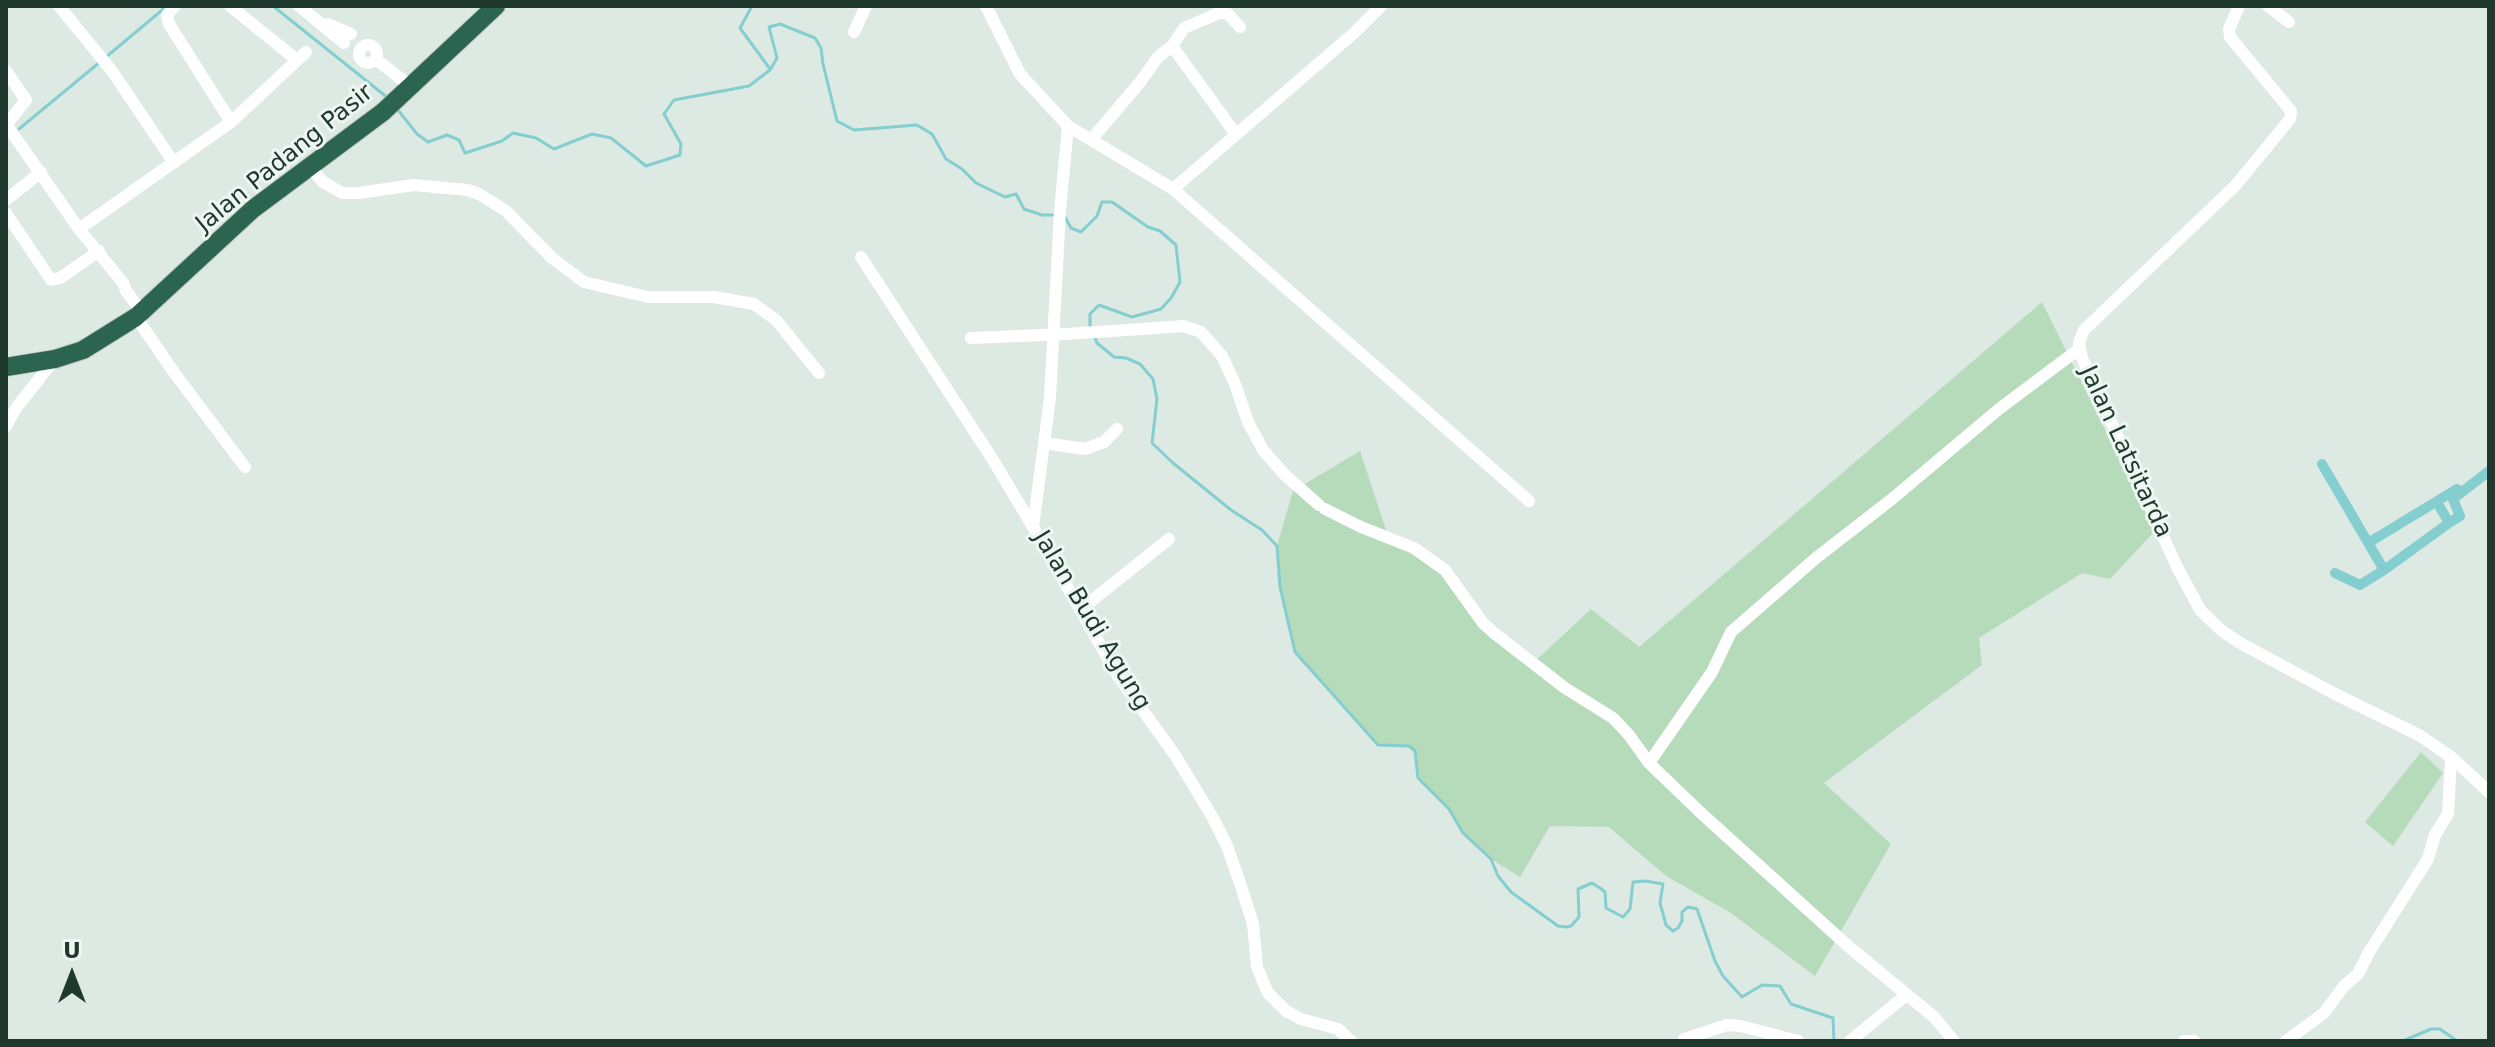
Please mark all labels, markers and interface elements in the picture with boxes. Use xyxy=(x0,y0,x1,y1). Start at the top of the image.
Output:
street label: Jalan Padang Pasir xyxy=(191,79,379,239)
street label: Jalan Latsitarda xyxy=(2073,362,2177,542)
street label: Jalan Budi Agung xyxy=(1026,526,1156,716)
north arrow xyxy=(32,935,112,1015)
text: U xyxy=(63,938,81,963)

